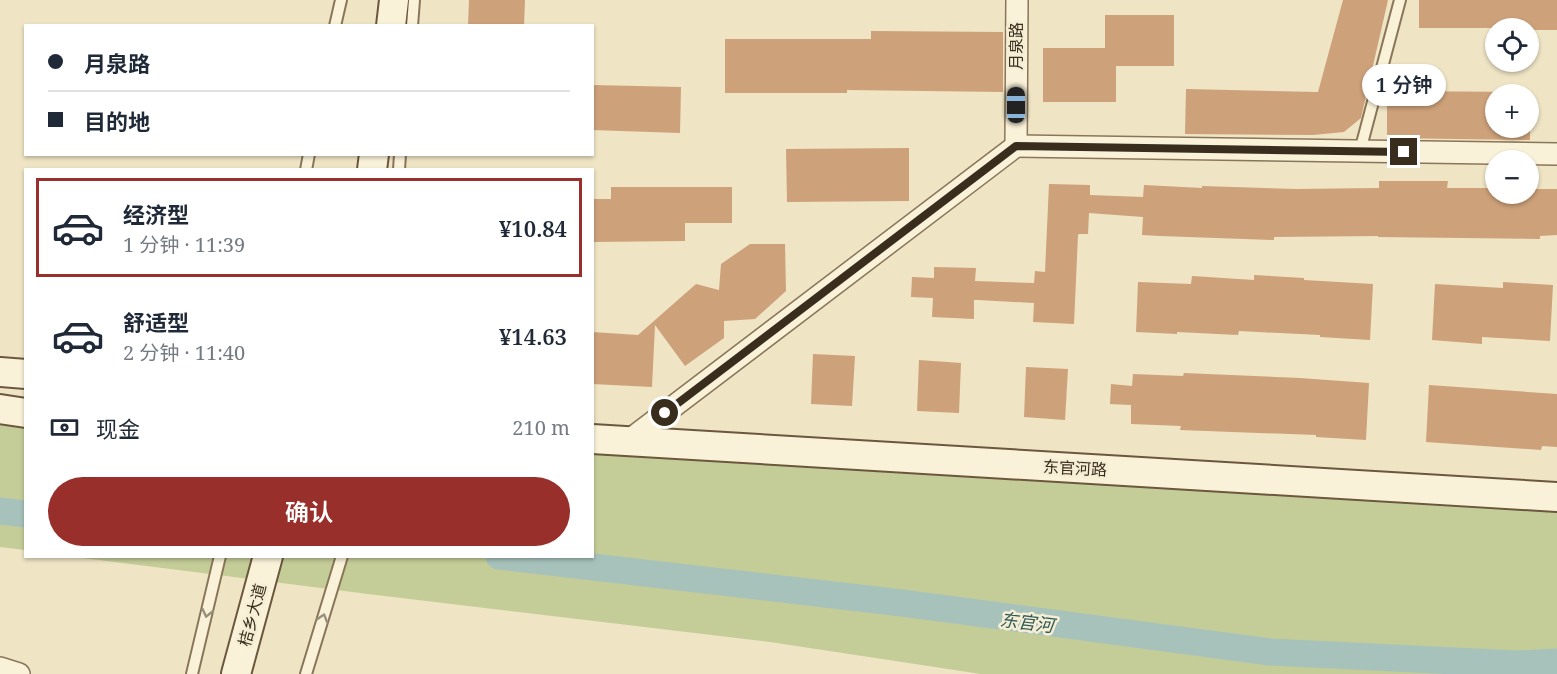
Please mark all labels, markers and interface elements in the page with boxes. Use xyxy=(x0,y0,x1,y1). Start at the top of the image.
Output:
map controls xyxy=(1485,18,1539,204)
button: locate xyxy=(1485,18,1539,72)
street label: 月泉路 xyxy=(1005,22,1027,70)
text: 月泉路 xyxy=(84,48,150,78)
callout: 1 分钟 xyxy=(1362,65,1446,107)
text: 1 分钟 xyxy=(1376,71,1432,98)
button: + xyxy=(1485,84,1539,138)
car xyxy=(1007,87,1025,123)
text: 目的地 xyxy=(84,106,150,136)
route end xyxy=(1390,138,1417,165)
button: − xyxy=(1485,150,1539,204)
text: 经济型 xyxy=(123,199,189,229)
icon: car xyxy=(51,201,105,255)
text: ¥10.84 xyxy=(499,213,567,243)
text: 1 分钟 · 11:39 xyxy=(123,231,245,258)
text: 舒适型 xyxy=(123,307,189,337)
icon: car xyxy=(51,309,105,363)
text: ¥14.63 xyxy=(499,321,567,351)
text: 2 分钟 · 11:40 xyxy=(123,339,245,366)
route start xyxy=(651,399,678,426)
icon: cash xyxy=(48,411,81,444)
text: 现金 xyxy=(96,413,140,443)
text: 210 m xyxy=(512,414,570,441)
street label: 东官河路 xyxy=(1042,455,1108,481)
button: 确认 xyxy=(48,477,570,546)
street label: 桔乡大道 xyxy=(233,581,271,649)
water label: 东官河 xyxy=(999,607,1058,638)
one-way arrow xyxy=(201,608,214,618)
one-way arrow xyxy=(316,613,328,624)

